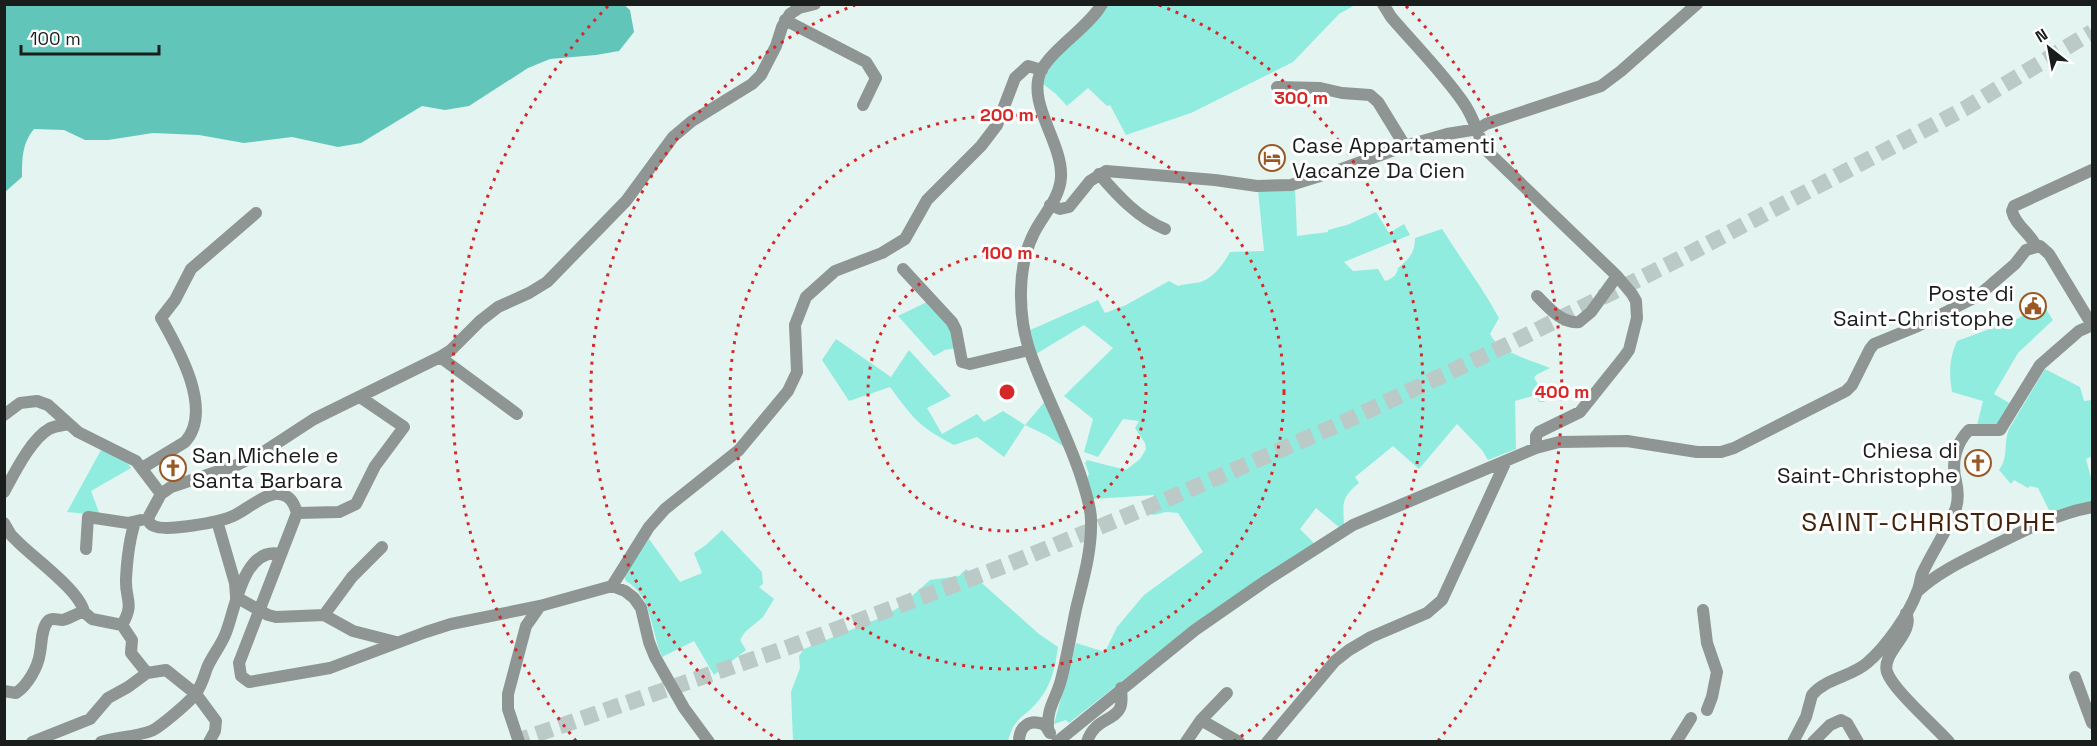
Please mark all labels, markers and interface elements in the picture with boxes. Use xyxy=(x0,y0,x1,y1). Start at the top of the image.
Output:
scale bar xyxy=(21,18,159,56)
north arrow xyxy=(2019,18,2079,78)
text: N xyxy=(2032,24,2052,47)
text: 100 m xyxy=(30,27,81,50)
text: 300 m xyxy=(1274,86,1328,109)
text: 200 m xyxy=(980,103,1034,126)
place label: Case Appartamenti Vacanze Da Cien xyxy=(1292,131,1495,184)
hotel icon: Case Appartamenti Vacanze Da Cien xyxy=(1257,143,1287,173)
text: 100 m xyxy=(981,241,1033,264)
place label: Poste di Saint-Christophe xyxy=(1833,279,2014,332)
public building icon: Poste di Saint-Christophe xyxy=(2018,291,2048,321)
text: 400 m xyxy=(1535,380,1589,403)
centre of rings xyxy=(997,382,1017,402)
place label: Chiesa di Saint-Christophe xyxy=(1777,436,1958,489)
place label: San Michele e Santa Barbara xyxy=(192,441,343,494)
church icon: Chiesa di Saint-Christophe xyxy=(1963,448,1993,478)
church icon: San Michele e Santa Barbara xyxy=(158,453,188,483)
district label: SAINT-CHRISTOPHE xyxy=(1801,505,2057,539)

